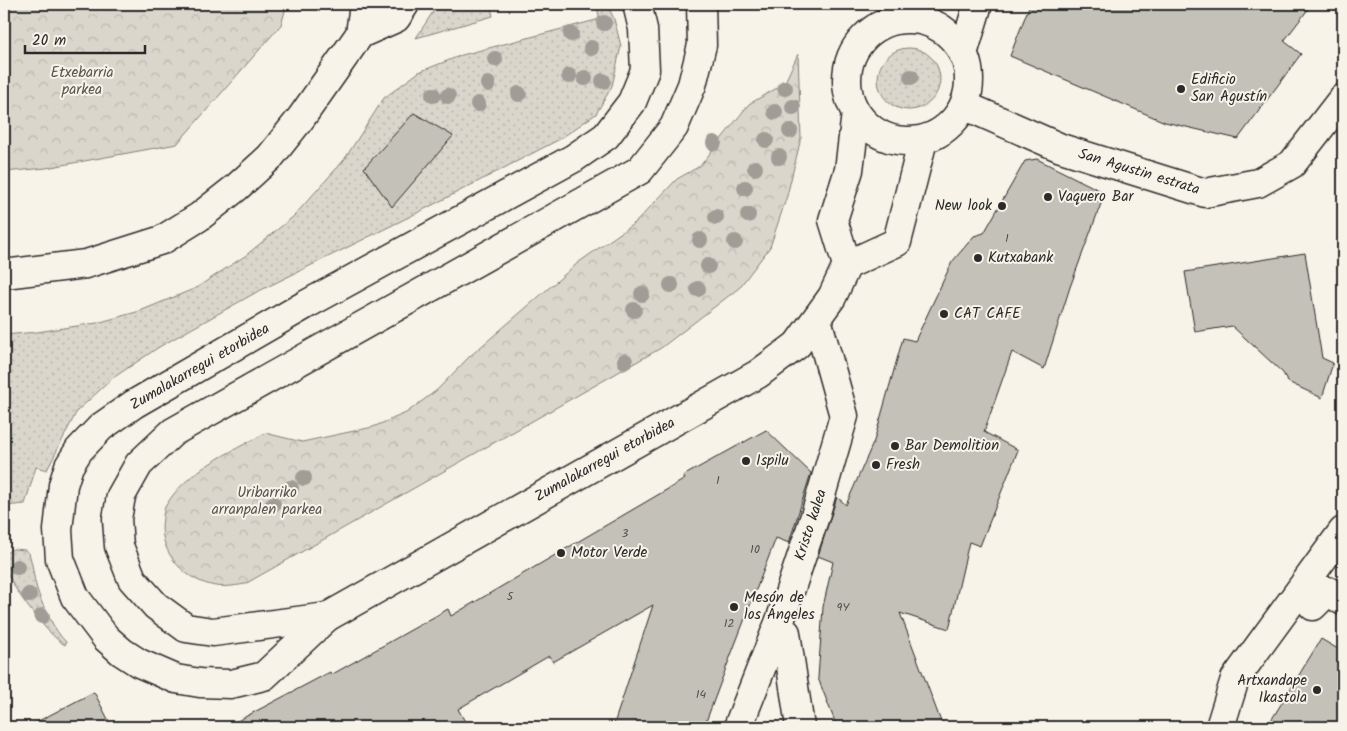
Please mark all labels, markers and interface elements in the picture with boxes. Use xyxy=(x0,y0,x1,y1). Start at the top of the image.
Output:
scale bar xyxy=(25,22,145,54)
text: 20 m xyxy=(32,29,66,53)
park label: Etxebarria parkea xyxy=(50,61,114,102)
place label: Edificio San Agustín xyxy=(1191,68,1267,109)
marker: Edificio San Agustín xyxy=(1175,83,1187,95)
street label: San Agustin estrata xyxy=(1075,142,1203,202)
place label: Vaquero Bar xyxy=(1058,185,1134,209)
marker: Vaquero Bar xyxy=(1042,191,1054,203)
place label: New look xyxy=(935,194,993,218)
marker: New look xyxy=(996,200,1008,212)
house number: 1 xyxy=(1005,229,1009,248)
place label: Kutxabank xyxy=(988,246,1054,270)
marker: Kutxabank xyxy=(972,252,984,264)
place label: CAT CAFE xyxy=(954,302,1022,326)
marker: CAT CAFE xyxy=(938,308,950,320)
street label: Zumalakarregui etorbidea xyxy=(126,317,274,417)
street label: Zumalakarregui etorbidea xyxy=(530,411,680,509)
place label: Bar Demolition xyxy=(905,434,999,458)
marker: Bar Demolition xyxy=(889,440,901,452)
place label: Ispilu xyxy=(756,449,789,473)
place label: Fresh xyxy=(886,453,920,477)
marker: Ispilu xyxy=(740,455,752,467)
marker: Fresh xyxy=(870,459,882,471)
house number: 1 xyxy=(716,471,720,490)
park label: Uribarriko arranpalen parkea xyxy=(212,481,322,522)
street label: Kristo kalea xyxy=(788,486,834,564)
house number: 3 xyxy=(622,524,629,543)
house number: 10 xyxy=(750,540,760,559)
place label: Motor Verde xyxy=(571,541,647,565)
marker: Motor Verde xyxy=(555,547,567,559)
place label: Mesón de los Ángeles xyxy=(744,586,815,627)
house number: 5 xyxy=(507,587,515,606)
house number: 9Y xyxy=(837,598,850,617)
marker: Mesón de los Ángeles xyxy=(728,601,740,613)
house number: 12 xyxy=(724,614,734,633)
place label: Artxandape Ikastola xyxy=(1237,669,1307,710)
marker: Artxandape Ikastola xyxy=(1311,684,1323,696)
house number: 14 xyxy=(696,685,707,704)

